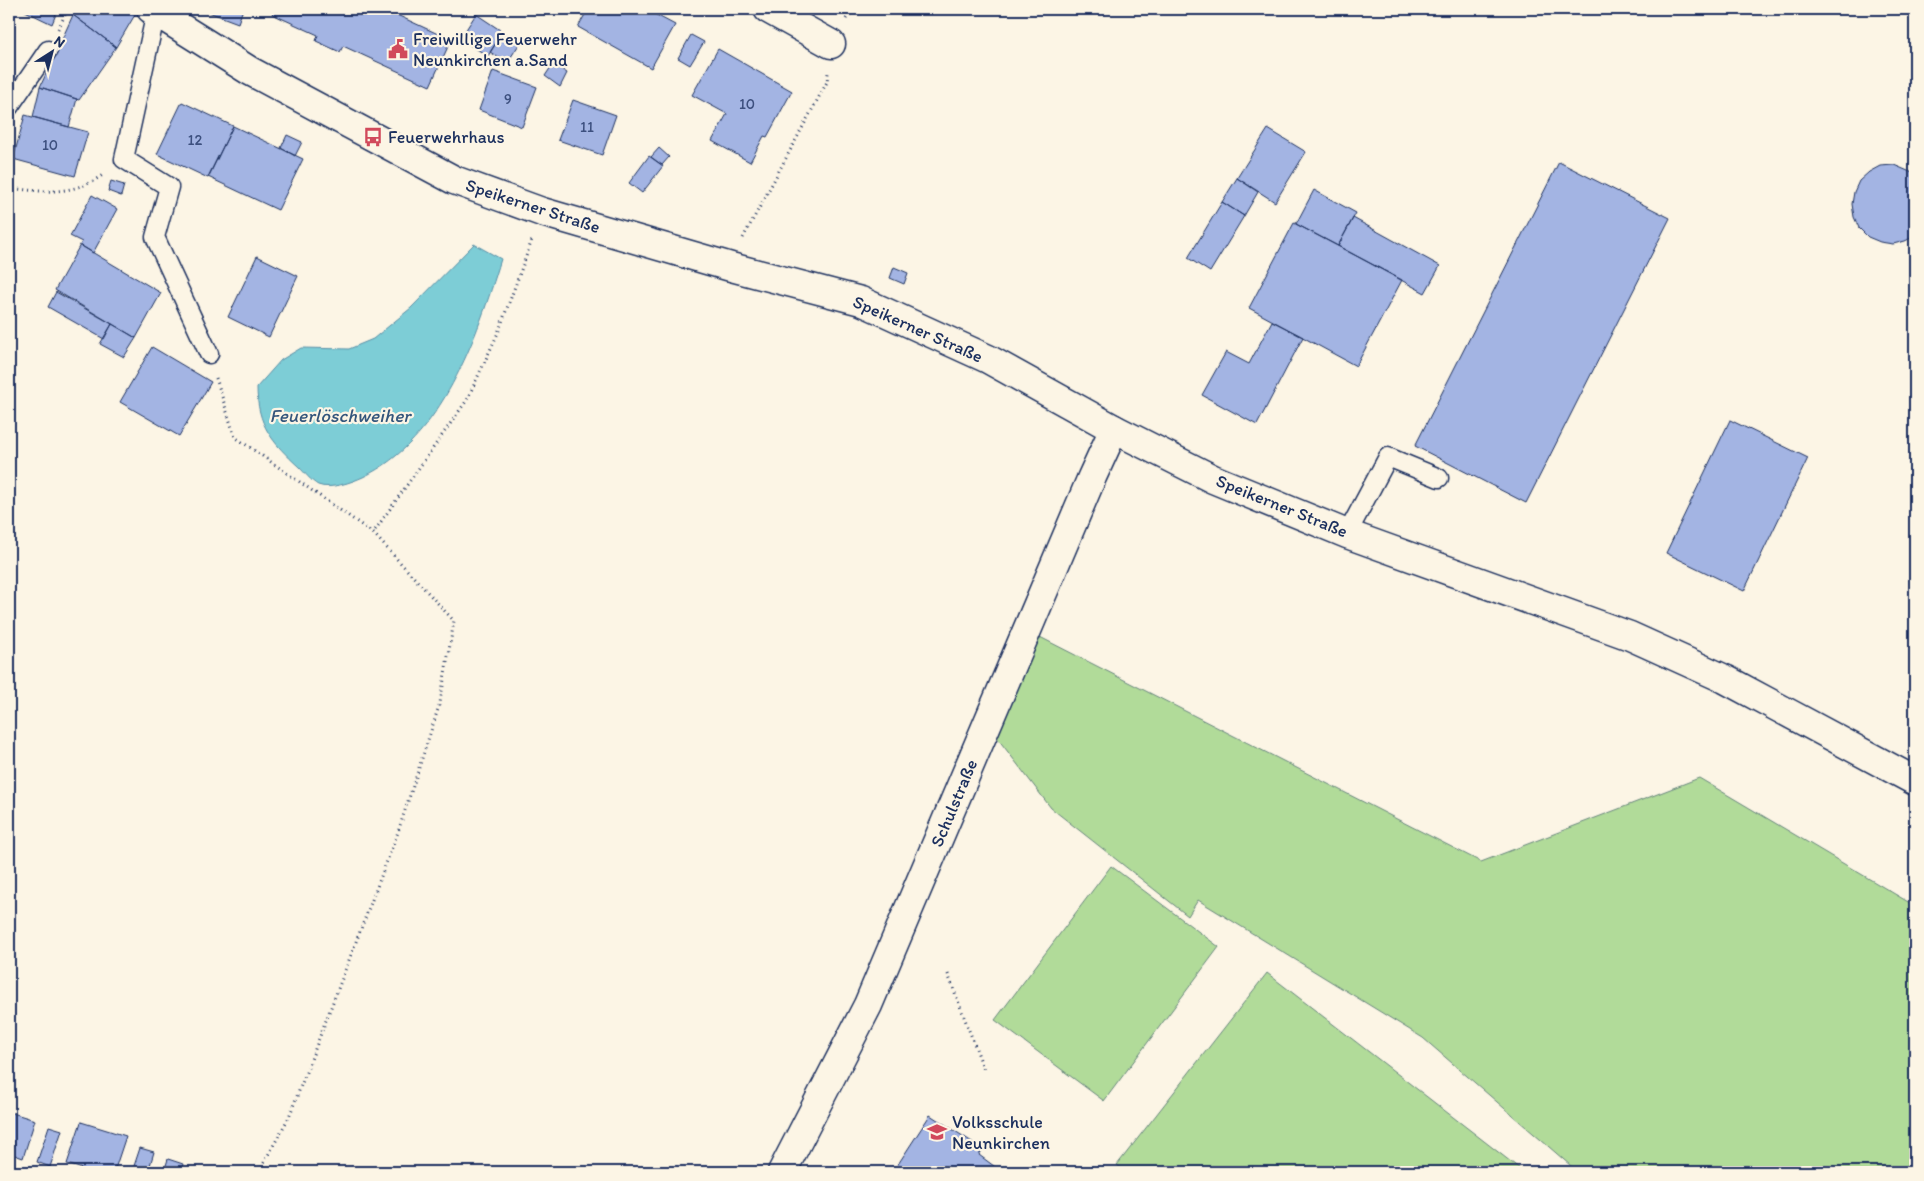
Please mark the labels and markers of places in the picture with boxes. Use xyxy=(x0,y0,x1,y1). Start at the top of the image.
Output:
place label: Freiwillige Feuerwehr Neunkirchen a.Sand xyxy=(413,28,578,71)
public building icon: Freiwillige Feuerwehr Neunkirchen a.Sand xyxy=(387,38,409,60)
bus stop icon: Feuerwehrhaus xyxy=(362,126,384,148)
place label: Feuerwehrhaus xyxy=(388,126,505,148)
place label: Volksschule Neunkirchen xyxy=(952,1111,1050,1154)
school or university icon: Volksschule Neunkirchen xyxy=(926,1121,948,1143)

